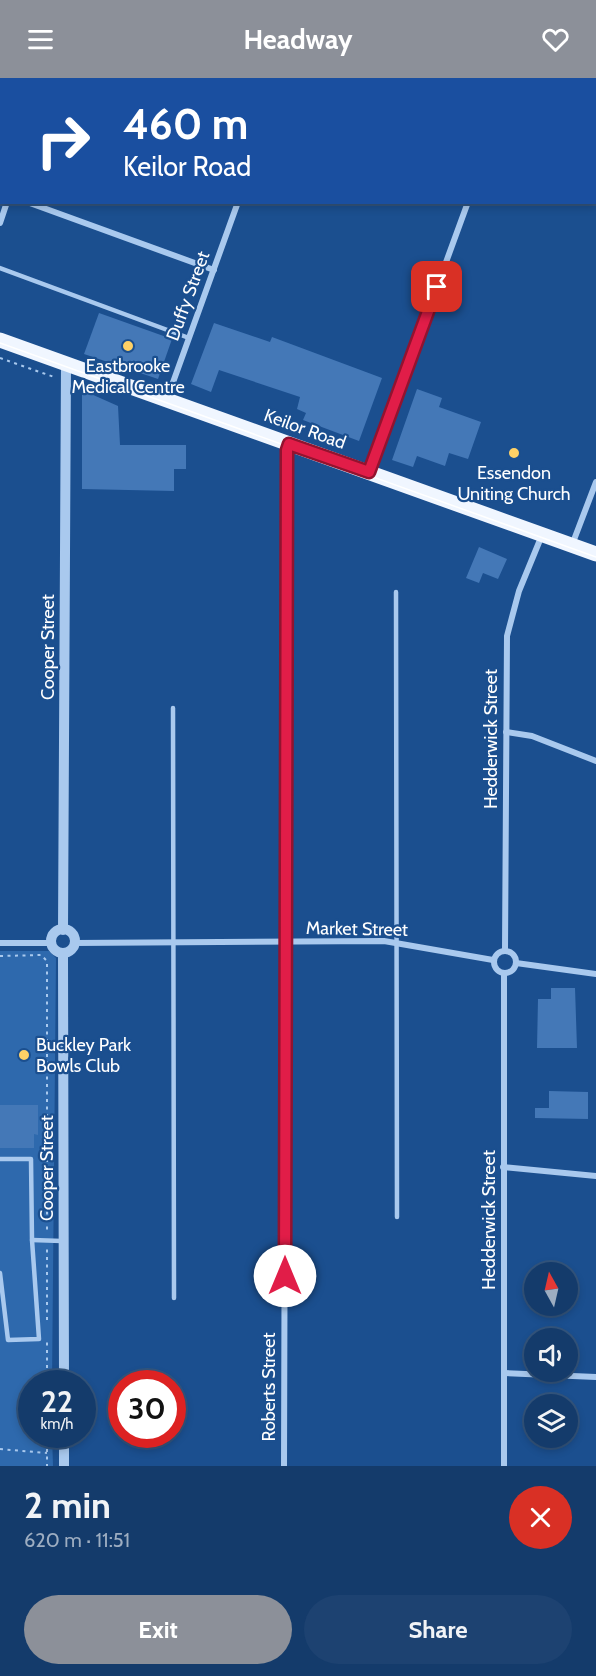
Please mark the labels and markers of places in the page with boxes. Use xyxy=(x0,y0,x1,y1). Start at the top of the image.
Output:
pin xyxy=(411,261,462,312)
marker: Eastbrooke Medical Centre xyxy=(121,339,135,353)
place label: Eastbrooke Medical Centre xyxy=(71,355,185,398)
marker: Essendon Uniting Church xyxy=(507,446,521,460)
place label: Essendon Uniting Church xyxy=(457,462,571,505)
place label: Buckley Park Bowls Club xyxy=(36,1034,132,1077)
marker: Buckley Park Bowls Club xyxy=(17,1048,31,1062)

